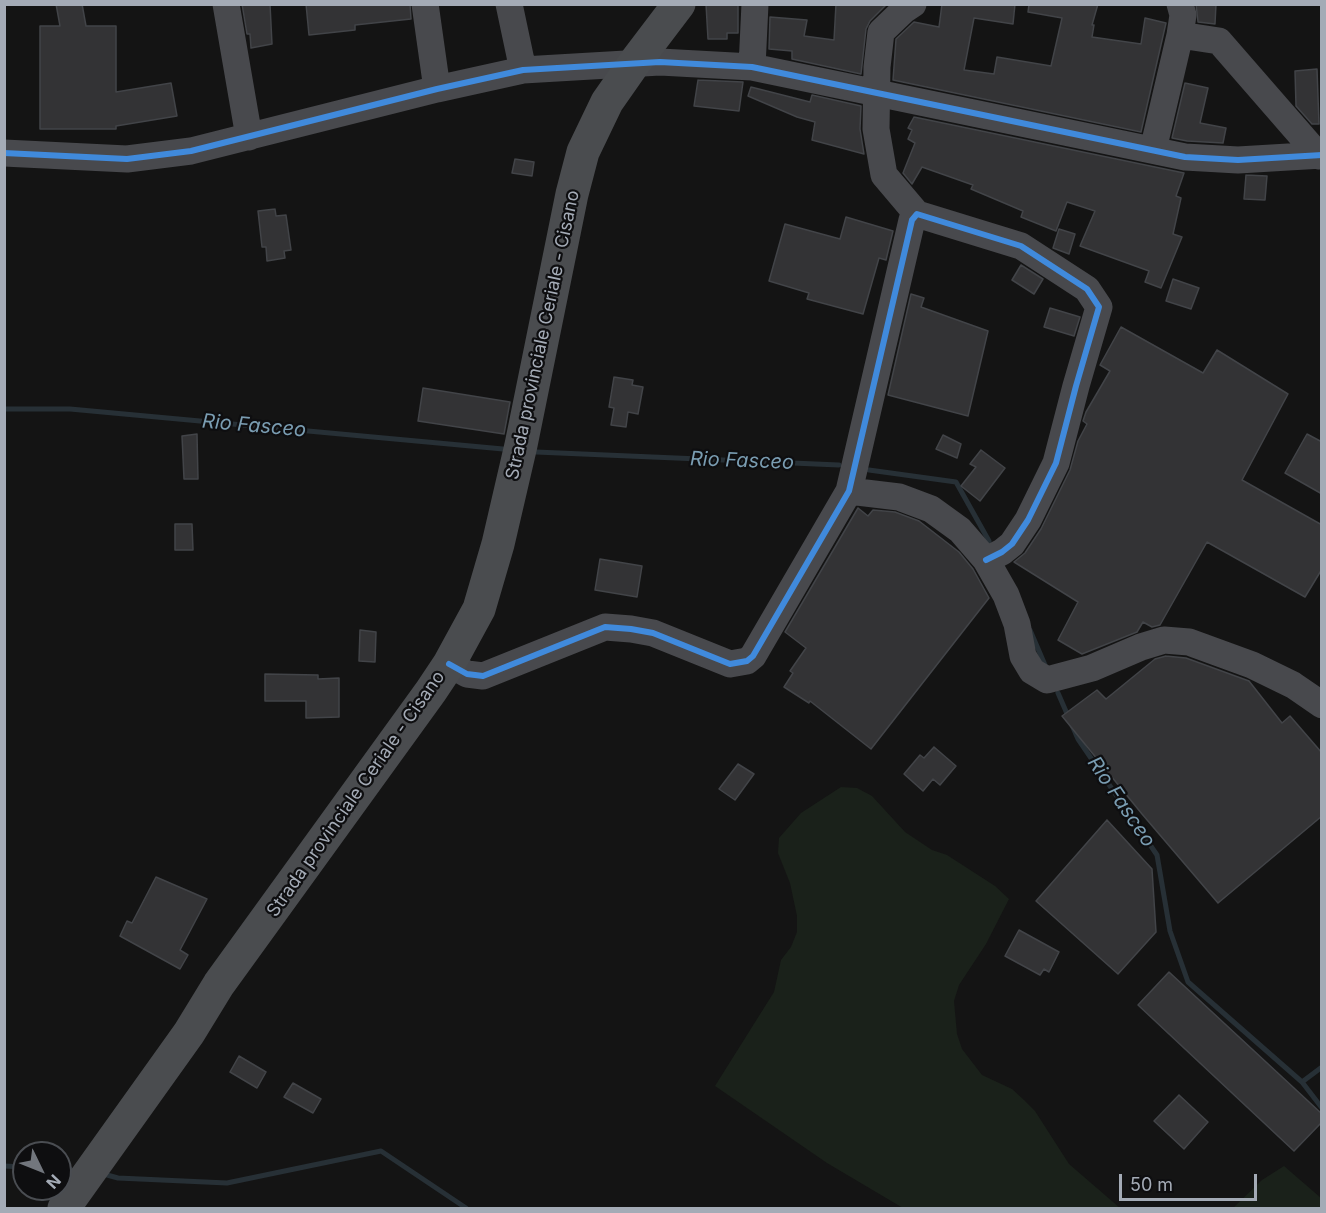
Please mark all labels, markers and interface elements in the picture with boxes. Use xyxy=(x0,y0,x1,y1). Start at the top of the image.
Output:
street label: Strada provinciale Ceriale - Cisano xyxy=(502,188,584,482)
water label: Rio Fasceo xyxy=(201,410,307,442)
water label: Rio Fasceo xyxy=(690,447,794,475)
street label: Strada provinciale Ceriale - Cisano xyxy=(262,667,450,921)
water label: Rio Fasceo xyxy=(1082,752,1160,852)
north arrow xyxy=(12,1141,72,1201)
scale bar xyxy=(1122,1162,1260,1200)
text: N xyxy=(42,1171,65,1193)
text: 50 m xyxy=(1130,1174,1173,1195)

